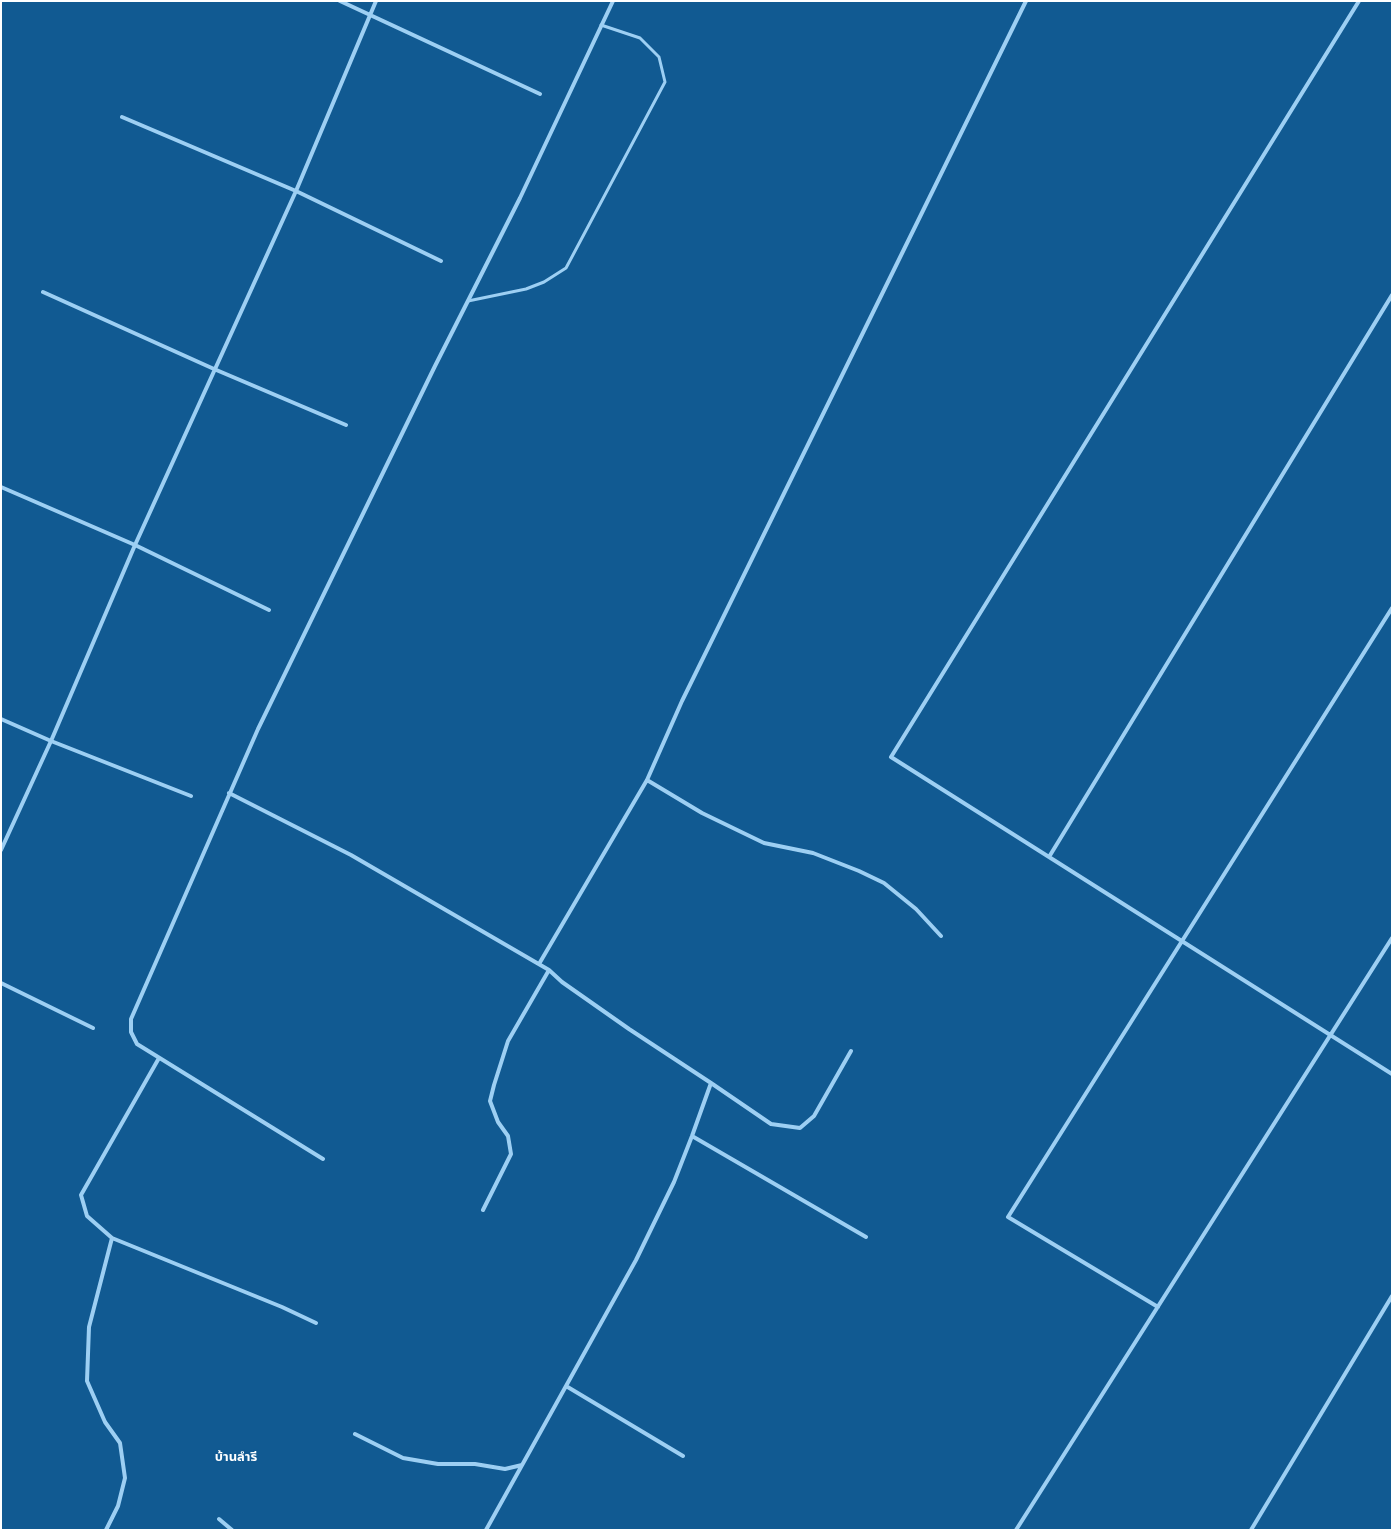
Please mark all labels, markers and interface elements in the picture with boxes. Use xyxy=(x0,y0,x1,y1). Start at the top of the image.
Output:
district label: บ้านลำรี xyxy=(215,1449,257,1465)

